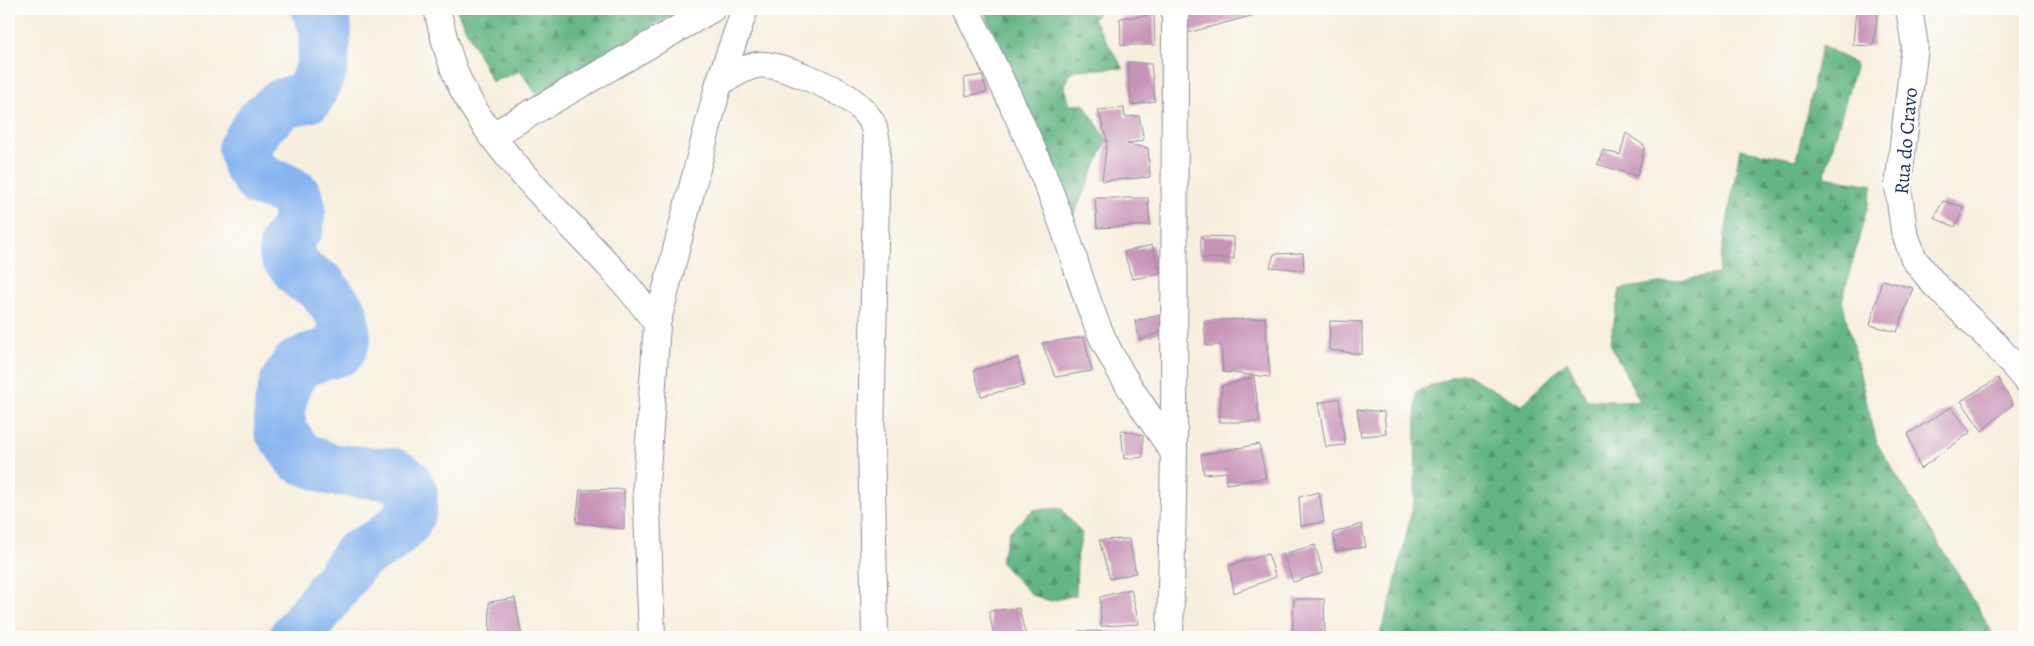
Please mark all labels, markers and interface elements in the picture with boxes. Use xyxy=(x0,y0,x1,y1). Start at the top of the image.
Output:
street label: Rua do Cravo xyxy=(1888,86,1924,196)

